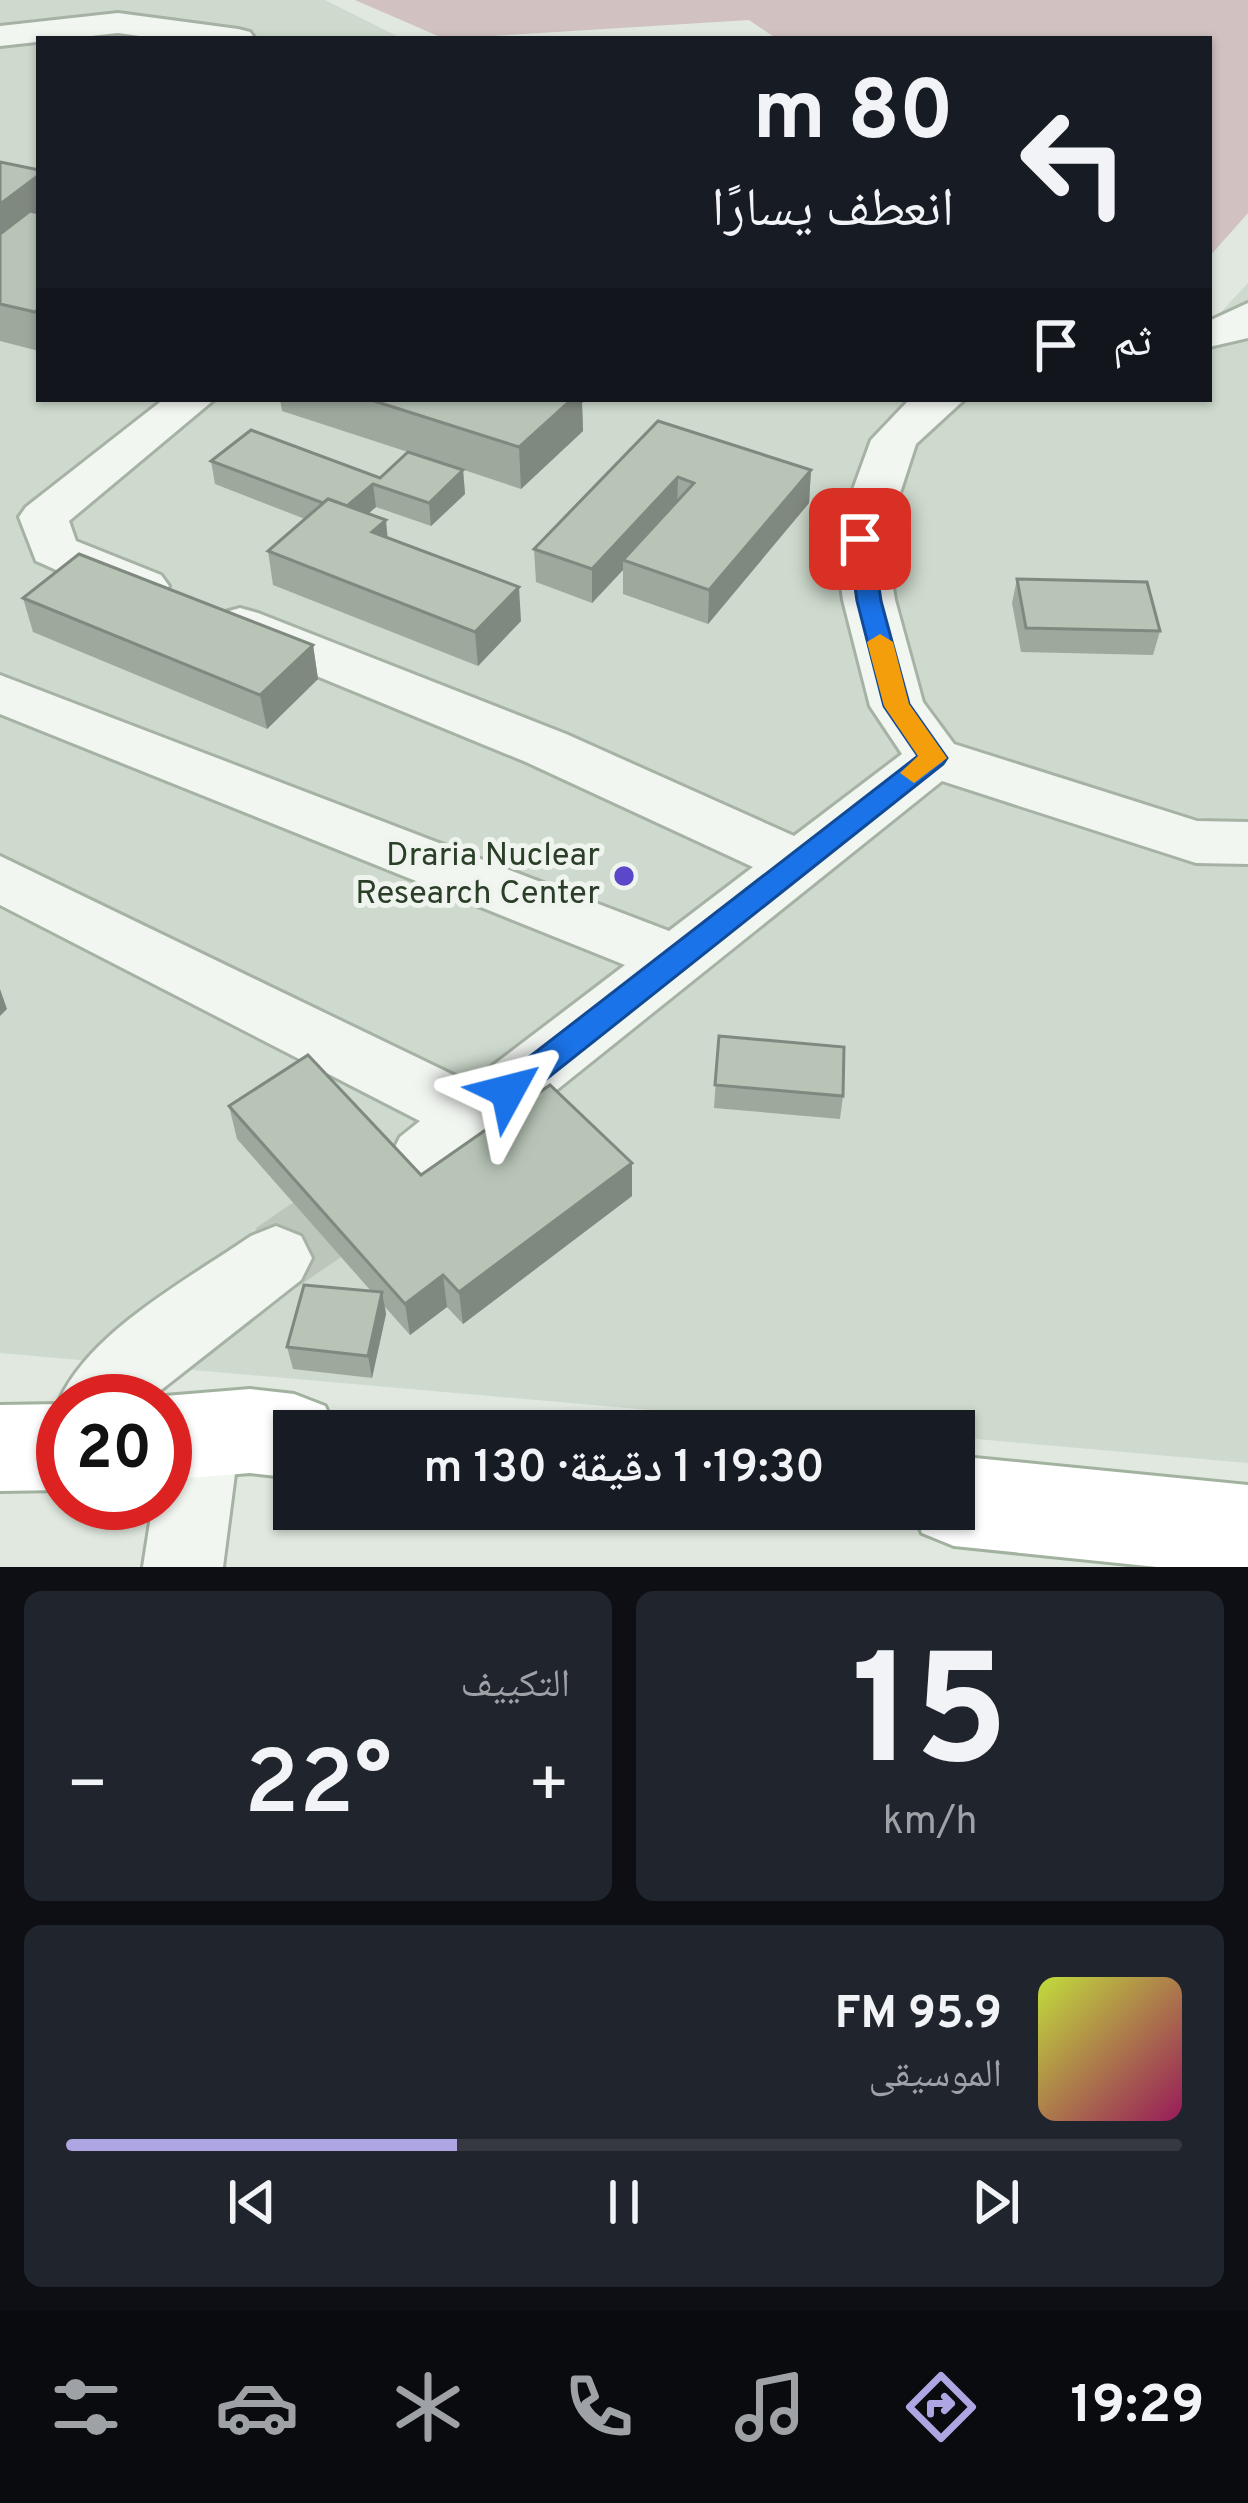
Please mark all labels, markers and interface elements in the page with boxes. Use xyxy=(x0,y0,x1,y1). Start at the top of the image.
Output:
text: 80 m xyxy=(753,63,954,169)
icon: left xyxy=(996,84,1152,240)
text: انعطف يسارًا xyxy=(711,177,954,246)
icon: arrive xyxy=(1023,312,1089,378)
text: ثم xyxy=(1113,315,1152,372)
pin xyxy=(809,488,911,590)
icon: arrive xyxy=(827,506,893,572)
place label: Draria Nuclear Research Center xyxy=(355,836,600,916)
marker: Draria Nuclear Research Center xyxy=(611,863,637,889)
position arrow xyxy=(445,1028,571,1154)
speed limit sign: 20 xyxy=(36,1374,192,1530)
text: 19:30 · 1 دقيقة · 130 m xyxy=(423,1441,825,1498)
text: 15 xyxy=(851,1622,1009,1820)
text: التكييف xyxy=(461,1662,570,1711)
text: 22° xyxy=(244,1732,392,1845)
text: − xyxy=(66,1747,109,1830)
text: + xyxy=(527,1747,570,1830)
text: km/h xyxy=(883,1799,977,1848)
text: 95.9 FM xyxy=(835,1987,1002,2044)
text: الموسيقى xyxy=(869,2052,1002,2101)
icon: previous xyxy=(219,2169,285,2235)
icon: pause xyxy=(591,2169,657,2235)
icon: next xyxy=(963,2169,1029,2235)
icon: filters xyxy=(44,2365,128,2449)
icon: car xyxy=(215,2365,299,2449)
icon: climate xyxy=(386,2365,470,2449)
icon: phone xyxy=(557,2365,641,2449)
icon: music xyxy=(728,2365,812,2449)
icon: directions xyxy=(899,2365,983,2449)
text: 19:29 xyxy=(1070,2373,1204,2442)

